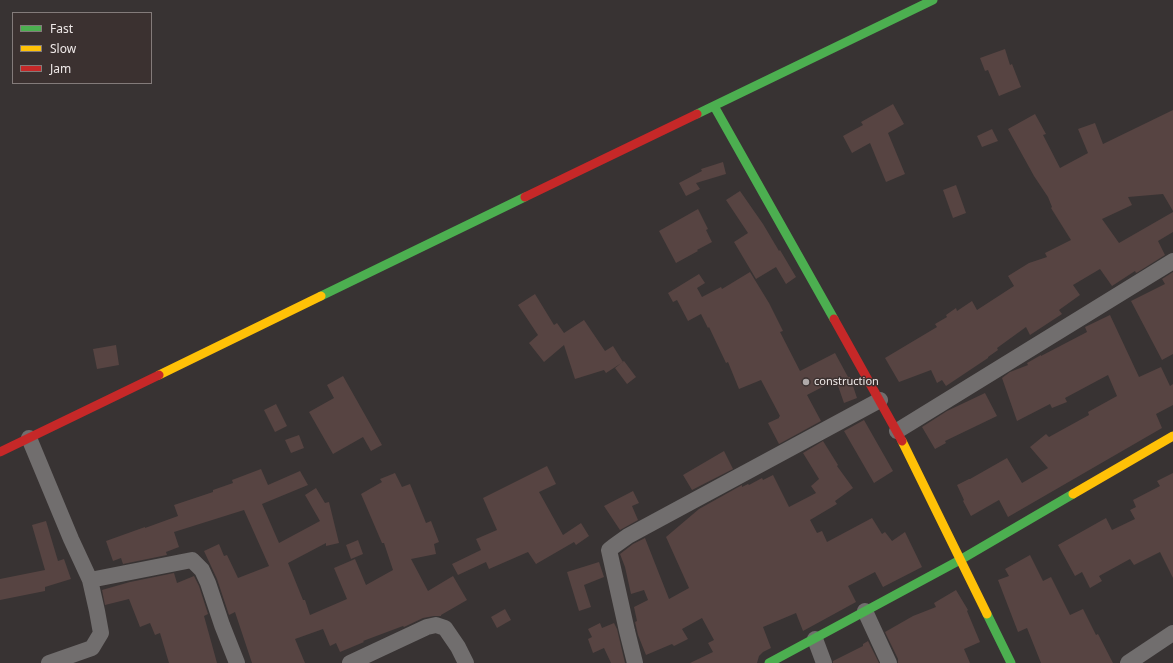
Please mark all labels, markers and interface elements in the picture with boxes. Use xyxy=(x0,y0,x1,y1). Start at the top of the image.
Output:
legend xyxy=(12,12,152,84)
text: Fast xyxy=(50,20,73,37)
text: Slow xyxy=(50,40,76,57)
text: Jam xyxy=(50,60,71,77)
place label: construction xyxy=(814,375,879,389)
marker: construction xyxy=(801,377,811,387)

